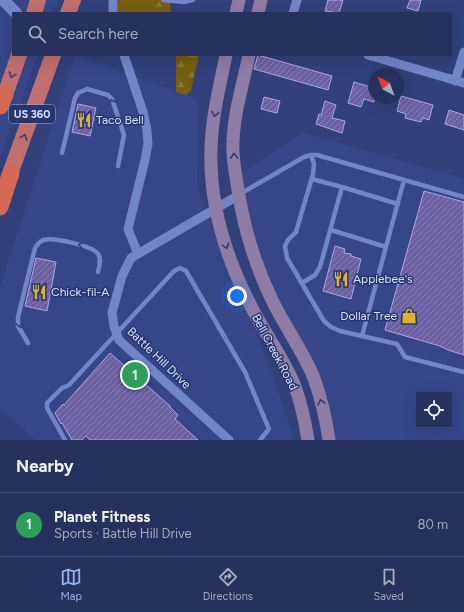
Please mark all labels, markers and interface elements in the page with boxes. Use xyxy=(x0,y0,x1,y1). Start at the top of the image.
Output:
search box xyxy=(12,12,452,56)
icon: search xyxy=(26,23,48,45)
text: Search here xyxy=(58,25,138,43)
north arrow xyxy=(368,68,404,104)
one-way arrow xyxy=(8,71,16,78)
one-way arrow xyxy=(109,99,117,106)
road number: US 360 xyxy=(9,105,55,123)
restaurant icon: Taco Bell xyxy=(75,111,93,129)
one-way arrow xyxy=(211,111,219,117)
place label: Taco Bell xyxy=(96,113,144,127)
one-way arrow xyxy=(19,133,28,140)
one-way arrow xyxy=(229,153,238,160)
one-way arrow xyxy=(78,242,84,250)
one-way arrow xyxy=(221,243,230,250)
restaurant icon: Applebee's xyxy=(332,270,350,288)
place label: Applebee's xyxy=(353,272,413,286)
restaurant icon: Chick-fil-A xyxy=(30,283,48,301)
place label: Chick-fil-A xyxy=(51,285,109,299)
your location xyxy=(227,286,247,306)
shop icon: Dollar Tree xyxy=(400,307,418,325)
place label: Dollar Tree xyxy=(340,309,397,323)
street label: Bell Creek Road xyxy=(249,311,301,393)
one-way arrow xyxy=(15,321,23,328)
street label: Battle Hill Drive xyxy=(124,324,194,392)
pin: 1 xyxy=(122,360,148,390)
map controls xyxy=(416,392,452,428)
button: locate xyxy=(416,392,452,428)
one-way arrow xyxy=(318,399,326,405)
text: Nearby xyxy=(16,456,74,476)
text: Planet Fitness xyxy=(54,508,150,526)
text: 1 xyxy=(26,517,32,532)
text: 80 m xyxy=(417,517,448,532)
text: Sports · Battle Hill Drive xyxy=(54,526,192,541)
tab: Map xyxy=(60,566,82,603)
tab: Directions xyxy=(203,566,253,603)
tab: Saved xyxy=(373,566,404,603)

